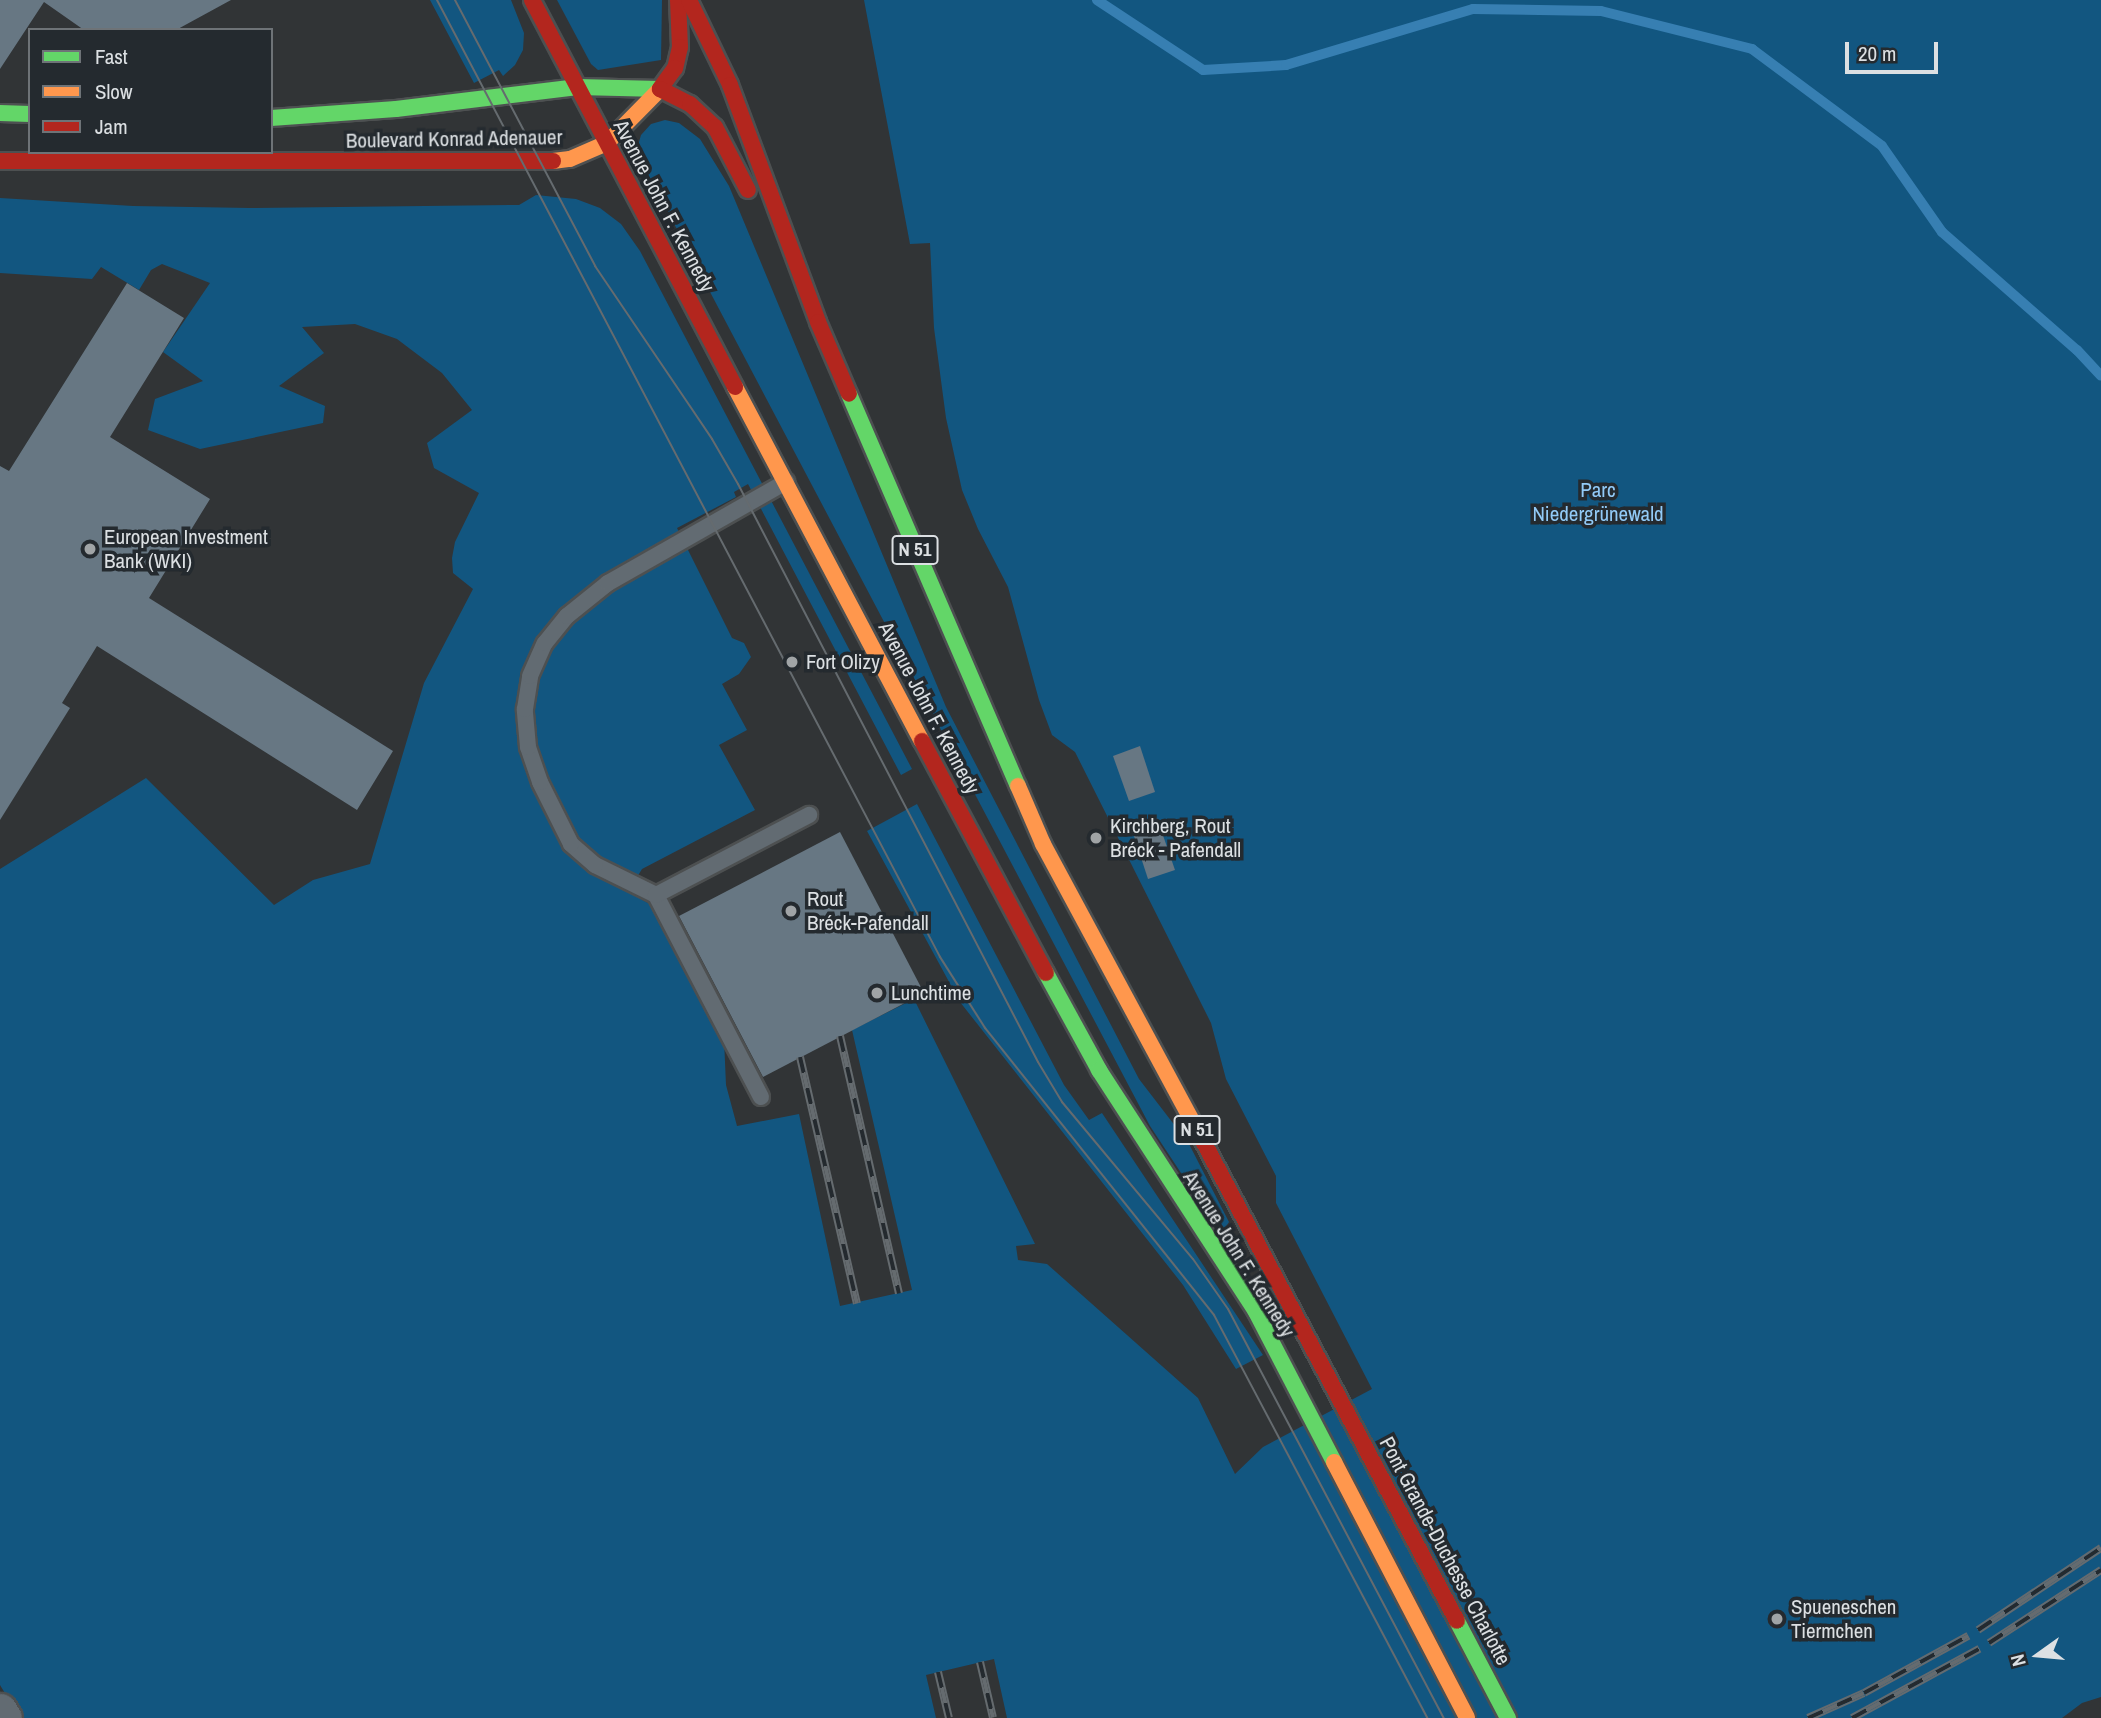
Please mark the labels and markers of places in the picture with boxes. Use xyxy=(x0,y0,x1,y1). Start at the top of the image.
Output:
place label: European Investment Bank (WKI) xyxy=(104,524,268,574)
marker: European Investment Bank (WKI) xyxy=(82,541,98,557)
place label: Fort Olizy xyxy=(806,649,880,675)
marker: Fort Olizy xyxy=(784,654,800,670)
place label: Kirchberg, Rout Bréck - Pafendall xyxy=(1110,813,1241,863)
marker: Kirchberg, Rout Bréck - Pafendall xyxy=(1088,830,1104,846)
place label: Rout Bréck-Pafendall xyxy=(807,886,929,936)
marker: Rout Bréck-Pafendall xyxy=(781,901,801,921)
place label: Lunchtime xyxy=(891,980,971,1006)
marker: Lunchtime xyxy=(869,985,885,1001)
place label: Spueneschen Tiermchen xyxy=(1791,1594,1896,1644)
marker: Spueneschen Tiermchen xyxy=(1769,1611,1785,1627)

